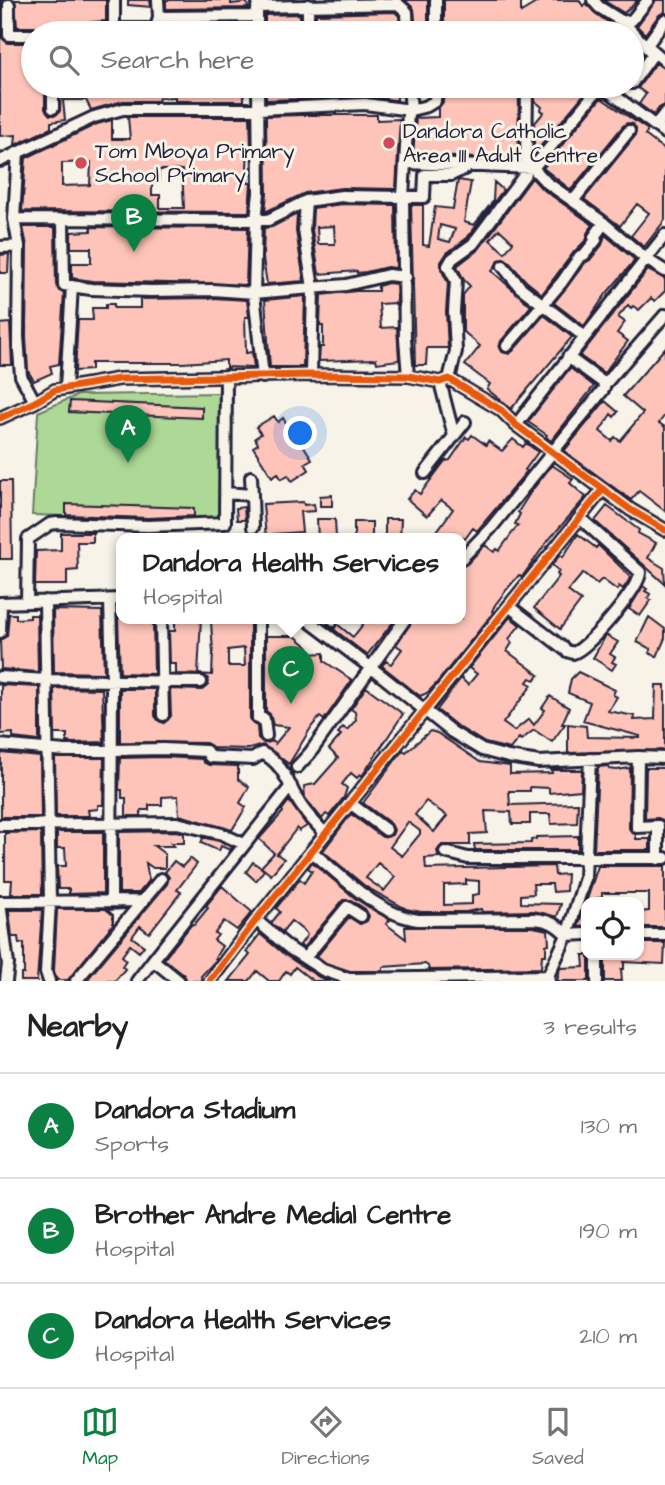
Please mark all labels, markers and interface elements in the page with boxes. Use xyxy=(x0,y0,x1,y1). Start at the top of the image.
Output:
search box xyxy=(21,21,644,98)
icon: search xyxy=(45,41,83,79)
text: Search here xyxy=(101,42,254,78)
place label: Dandora Catholic Area 111 Adult Centre xyxy=(403,117,598,170)
marker: Dandora Catholic Area 111 Adult Centre xyxy=(381,135,397,151)
place label: Tom Mboya Primary School Primary xyxy=(95,137,295,192)
marker: Tom Mboya Primary School Primary xyxy=(73,155,89,171)
pin: B xyxy=(111,194,157,252)
pin: A xyxy=(105,405,151,463)
your location xyxy=(283,416,317,450)
popup xyxy=(116,533,466,624)
text: Dandora Health Services xyxy=(143,545,439,581)
text: Hospital xyxy=(143,581,222,613)
pin: C xyxy=(268,646,314,704)
map controls xyxy=(581,897,644,960)
button: locate xyxy=(581,897,644,960)
text: Nearby xyxy=(28,1006,128,1048)
text: 3 results xyxy=(543,1011,637,1043)
text: Dandora Stadium xyxy=(95,1092,295,1128)
text: A xyxy=(44,1110,58,1142)
text: 130 m xyxy=(581,1110,637,1142)
text: Sports xyxy=(95,1128,169,1160)
text: Brother Andre Medial Centre xyxy=(95,1197,451,1233)
text: B xyxy=(43,1215,59,1247)
text: 190 m xyxy=(579,1215,637,1247)
text: Hospital xyxy=(95,1233,174,1265)
text: Dandora Health Services xyxy=(95,1302,391,1338)
text: C xyxy=(43,1320,59,1352)
text: 210 m xyxy=(579,1320,637,1352)
text: Hospital xyxy=(95,1338,174,1370)
tab: Map xyxy=(81,1403,119,1472)
tab: Directions xyxy=(281,1403,370,1472)
tab: Saved xyxy=(532,1403,584,1472)

